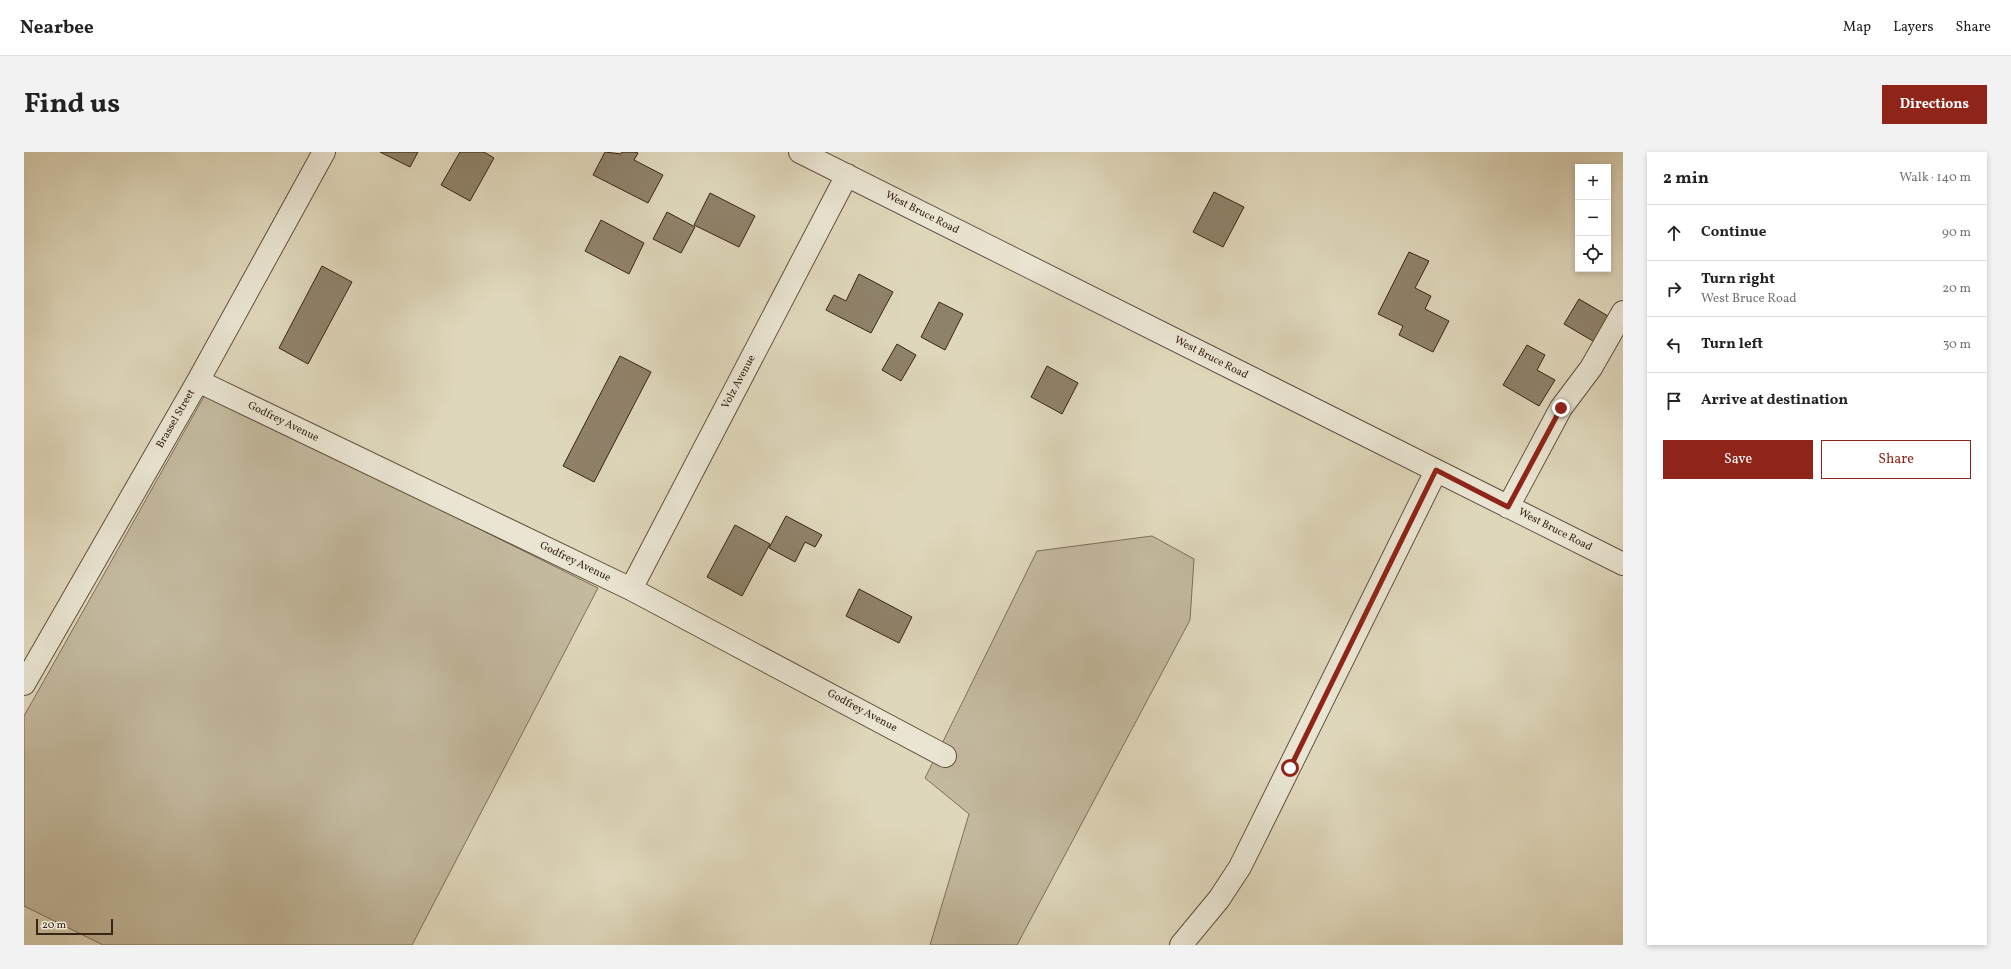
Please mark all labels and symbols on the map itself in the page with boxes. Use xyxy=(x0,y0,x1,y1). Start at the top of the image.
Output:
street label: West Bruce Road xyxy=(883,188,961,238)
street label: West Bruce Road xyxy=(1172,333,1250,383)
street label: Volz Avenue xyxy=(718,352,760,412)
street label: Brassel Street xyxy=(153,387,199,451)
street label: Godfrey Avenue xyxy=(245,398,321,446)
route end xyxy=(1552,399,1570,417)
street label: West Bruce Road xyxy=(1516,505,1594,555)
street label: Godfrey Avenue xyxy=(537,538,613,586)
street label: Godfrey Avenue xyxy=(824,686,900,736)
route start xyxy=(1281,759,1299,777)
scale bar xyxy=(36,917,113,936)

